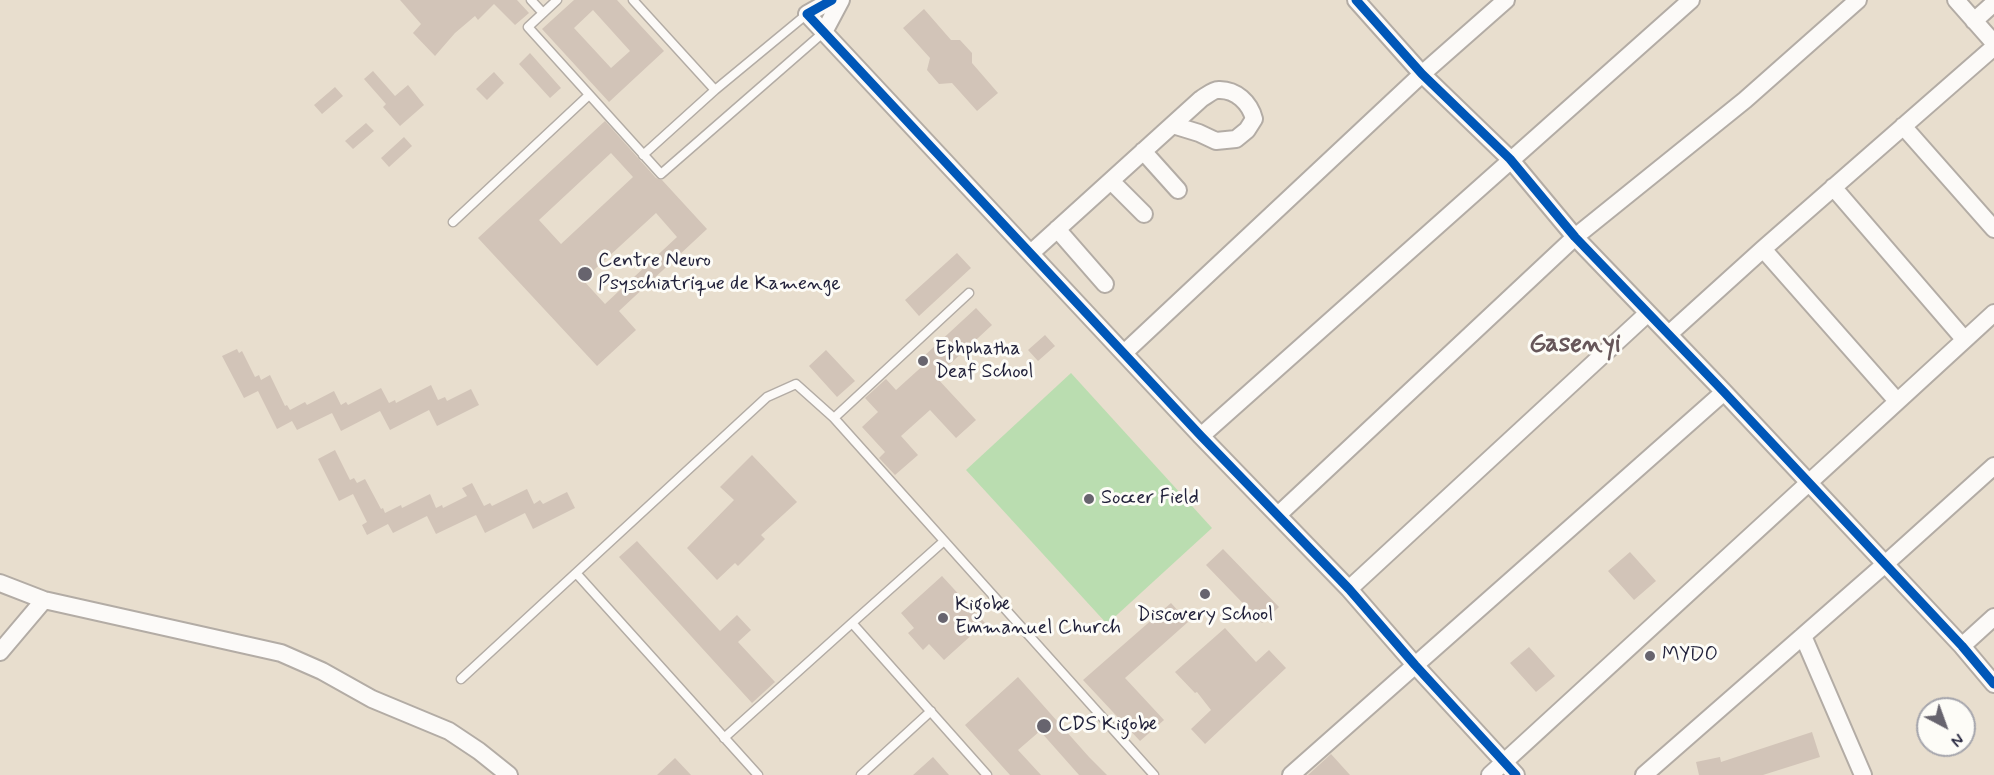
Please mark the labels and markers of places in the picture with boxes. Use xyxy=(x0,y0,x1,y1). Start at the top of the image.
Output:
place label: Centre Neuro Psyschiatrique de Kamenge xyxy=(598,250,841,297)
marker: Centre Neuro Psyschiatrique de Kamenge xyxy=(576,265,594,283)
place label: Ephphatha Deaf School xyxy=(935,338,1033,385)
marker: Ephphatha Deaf School xyxy=(916,354,930,368)
place label: Soccer Field xyxy=(1101,487,1199,511)
marker: Soccer Field xyxy=(1082,492,1096,506)
marker: Discovery School xyxy=(1198,587,1212,601)
place label: Kigobe Emmanuel Church xyxy=(955,594,1121,641)
place label: Discovery School xyxy=(1137,604,1273,628)
marker: Kigobe Emmanuel Church xyxy=(936,611,950,625)
place label: MYDO xyxy=(1662,644,1718,668)
marker: MYDO xyxy=(1643,649,1657,663)
place label: CDS Kigobe xyxy=(1058,714,1157,738)
marker: CDS Kigobe xyxy=(1035,717,1053,735)

